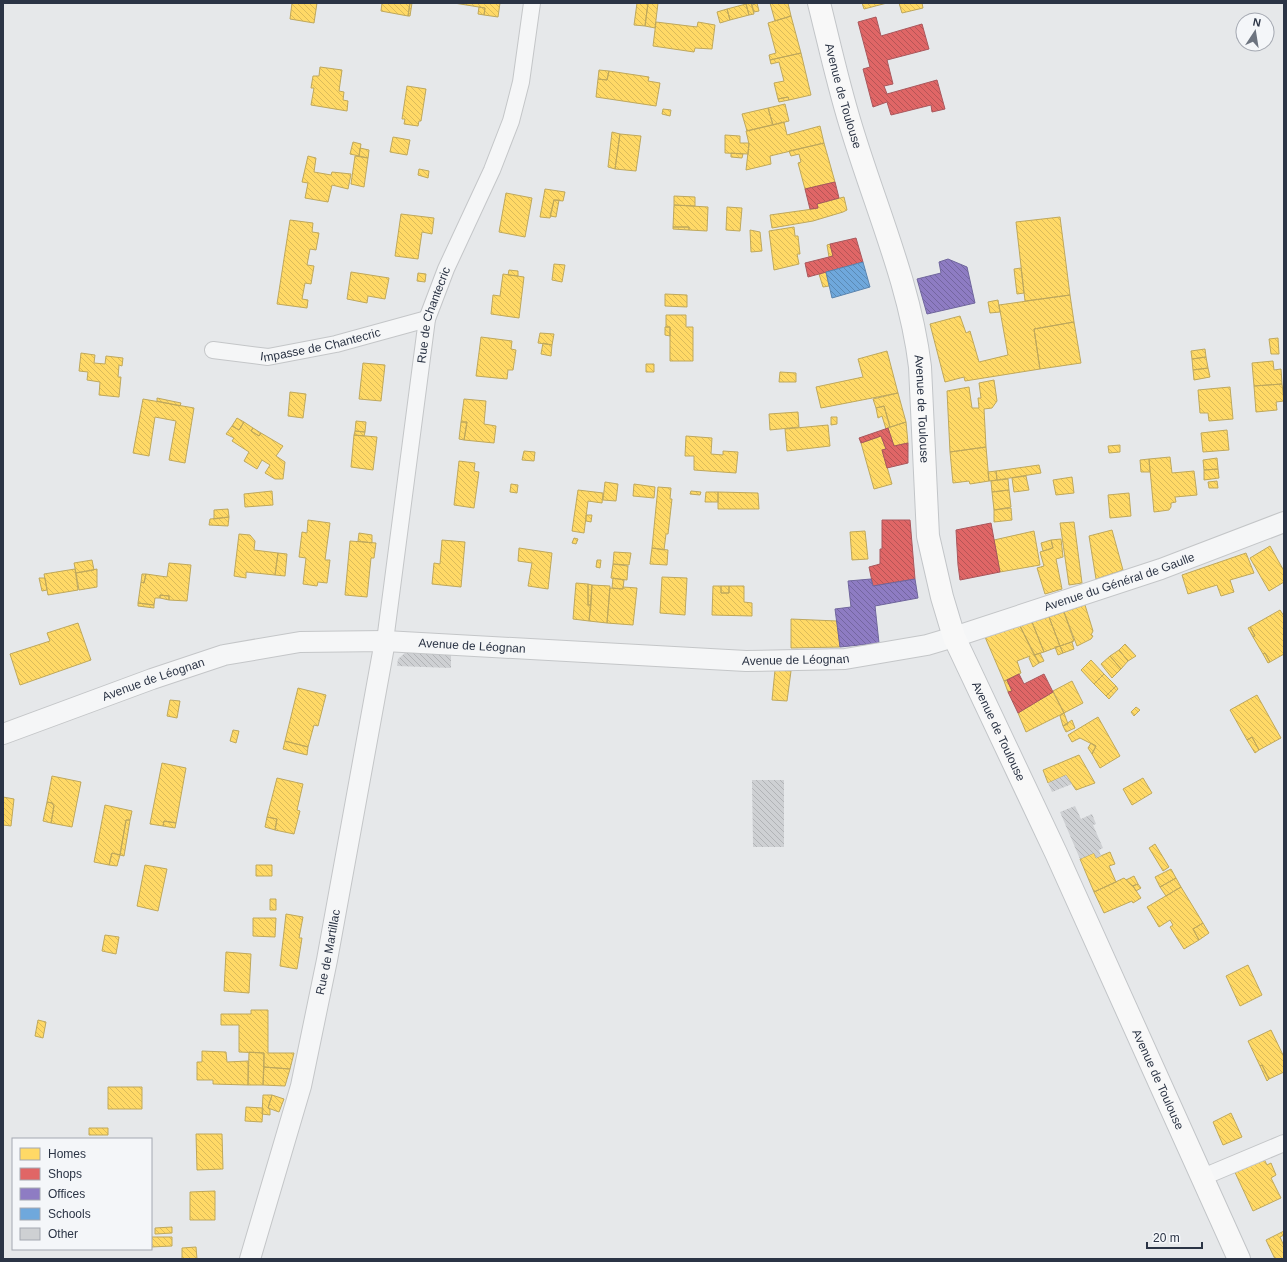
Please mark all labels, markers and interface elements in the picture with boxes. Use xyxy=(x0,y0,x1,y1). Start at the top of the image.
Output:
north arrow xyxy=(1235,12,1275,52)
text: N xyxy=(1252,16,1262,29)
street label: Avenue de Toulouse xyxy=(822,42,865,151)
street label: Rue de Chantecric xyxy=(414,265,453,364)
street label: Impasse de Chantecric xyxy=(259,325,382,365)
street label: Avenue de Toulouse xyxy=(911,354,932,464)
street label: Avenue du Général de Gaulle xyxy=(1042,550,1197,614)
street label: Avenue de Léognan xyxy=(418,636,526,656)
street label: Avenue de Léognan xyxy=(742,651,850,668)
street label: Avenue de Léognan xyxy=(100,655,206,704)
street label: Avenue de Toulouse xyxy=(969,679,1028,784)
street label: Rue de Martillac xyxy=(313,908,343,996)
street label: Avenue de Toulouse xyxy=(1129,1027,1187,1132)
legend xyxy=(12,1138,152,1250)
text: Homes xyxy=(48,1147,86,1161)
text: Shops xyxy=(48,1167,82,1181)
text: Offices xyxy=(48,1187,85,1201)
text: Schools xyxy=(48,1207,91,1221)
scale bar xyxy=(1147,1224,1202,1250)
text: Other xyxy=(48,1227,78,1241)
text: 20 m xyxy=(1153,1231,1180,1245)

